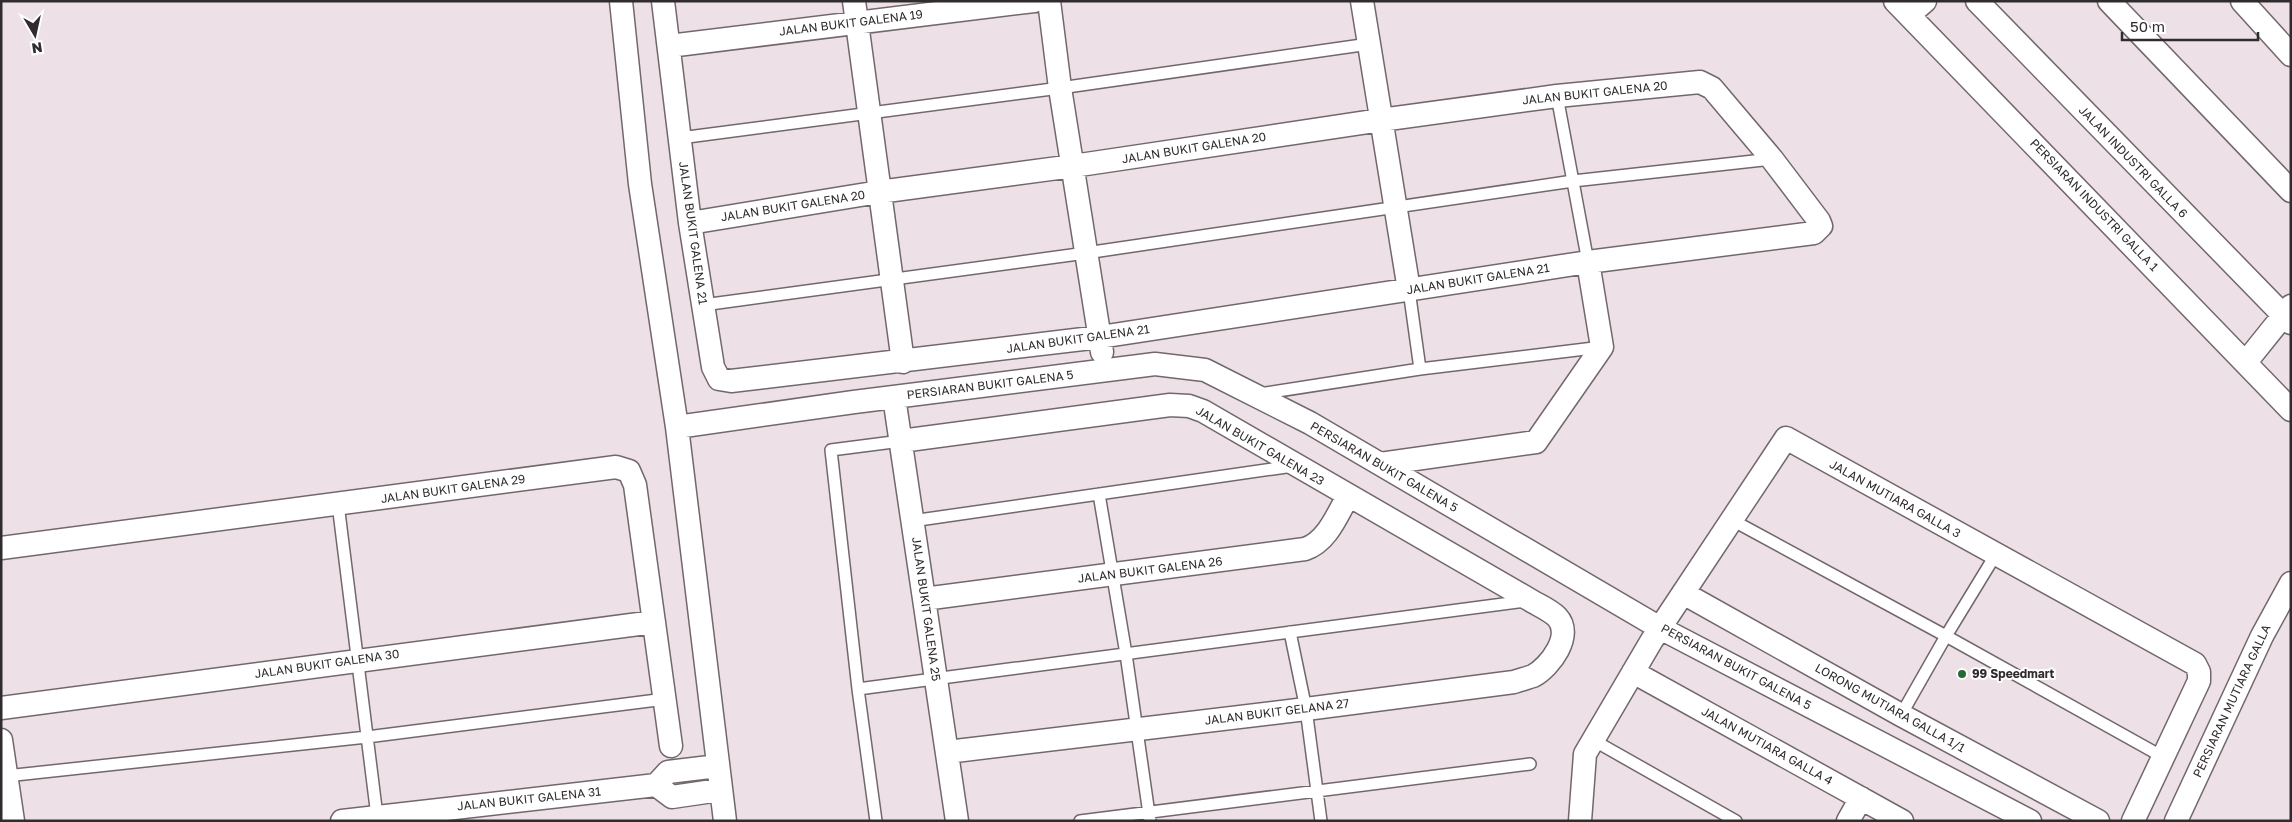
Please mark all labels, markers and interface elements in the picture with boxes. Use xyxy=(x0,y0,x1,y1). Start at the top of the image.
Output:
street label: JALAN BUKIT GALENA 19 xyxy=(778,6,924,39)
north arrow xyxy=(10,10,60,60)
scale bar xyxy=(2122,10,2258,42)
text: 50 m xyxy=(2130,17,2165,35)
text: N xyxy=(31,39,44,58)
street label: JALAN BUKIT GALENA 20 xyxy=(1522,77,1668,108)
street label: JALAN INDUSTRI GALLA 6 xyxy=(2076,102,2191,221)
street label: JALAN BUKIT GALENA 20 xyxy=(1121,129,1267,166)
street label: PERSIARAN INDUSTRI GALLA 1 xyxy=(2027,135,2162,274)
street label: JALAN BUKIT GALENA 21 xyxy=(676,160,711,306)
street label: JALAN BUKIT GALENA 20 xyxy=(720,187,866,224)
street label: JALAN BUKIT GALENA 21 xyxy=(1405,260,1551,297)
street label: JALAN BUKIT GALENA 21 xyxy=(1005,321,1151,356)
street label: PERSIARAN BUKIT GALENA 5 xyxy=(906,367,1074,402)
street label: JALAN BUKIT GALENA 23 xyxy=(1193,403,1327,488)
street label: PERSIARAN BUKIT GALENA 5 xyxy=(1308,418,1461,515)
street label: JALAN MUTIARA GALLA 3 xyxy=(1827,456,1963,541)
street label: JALAN BUKIT GALENA 29 xyxy=(380,471,526,506)
street label: JALAN BUKIT GALENA 25 xyxy=(909,536,944,682)
street label: JALAN BUKIT GALENA 26 xyxy=(1077,553,1223,586)
street label: PERSIARAN BUKIT GALENA 5 xyxy=(1659,621,1814,713)
street label: PERSIARAN MUTIARA GALLA xyxy=(2189,622,2274,780)
street label: JALAN BUKIT GALENA 30 xyxy=(254,646,400,681)
street label: LORONG MUTIARA GALLA 1/1 xyxy=(1813,660,1968,755)
place label: 99 Speedmart xyxy=(1972,666,2055,681)
marker: 99 Speedmart xyxy=(1956,668,1968,680)
street label: JALAN BUKIT GELANA 27 xyxy=(1204,695,1350,728)
street label: JALAN MUTIARA GALLA 4 xyxy=(1699,703,1836,788)
street label: JALAN BUKIT GALENA 31 xyxy=(456,783,602,814)

